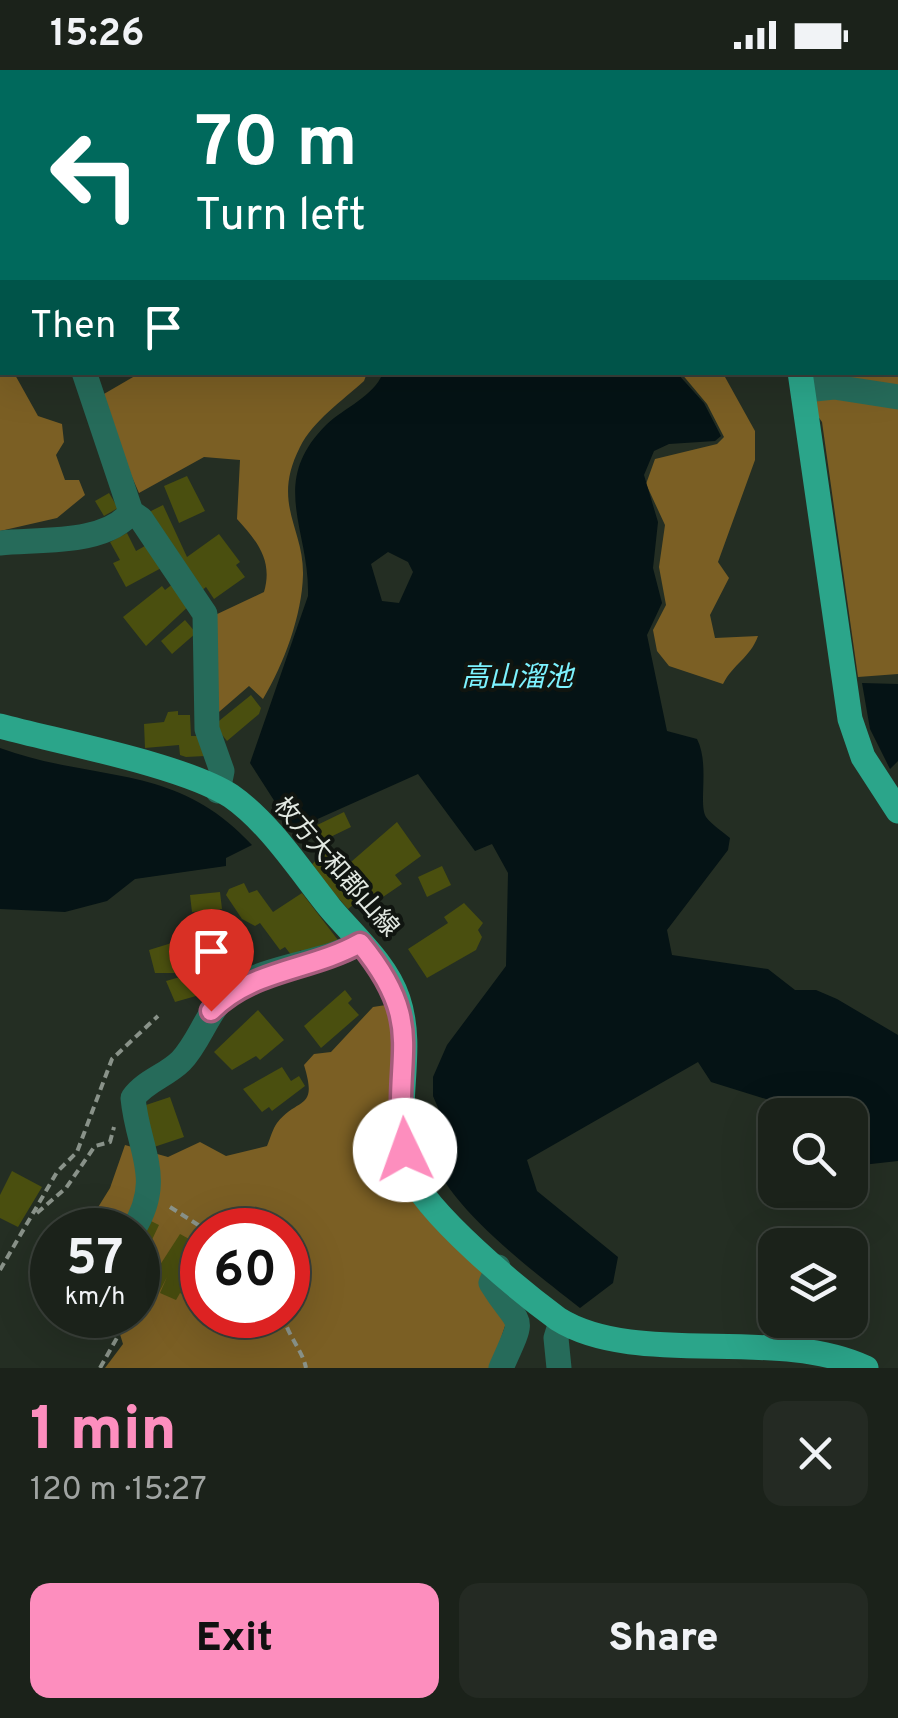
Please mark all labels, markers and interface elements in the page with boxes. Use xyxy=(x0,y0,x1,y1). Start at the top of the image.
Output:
text: 15:26 xyxy=(50,11,144,60)
text: 70 m xyxy=(195,102,358,191)
icon: left xyxy=(30,110,160,240)
text: Turn left xyxy=(195,189,366,246)
icon: arrive xyxy=(136,300,191,355)
text: Then xyxy=(30,303,116,352)
water label: 高山溜池 xyxy=(461,661,576,697)
street label: 枚方大和郡山線 xyxy=(266,791,404,945)
pin xyxy=(169,909,254,1012)
icon: arrive xyxy=(184,924,239,979)
position arrow xyxy=(353,1098,457,1202)
map controls xyxy=(758,1098,868,1338)
button: search xyxy=(758,1098,868,1208)
speed limit sign: 60 xyxy=(180,1208,310,1338)
button: layers xyxy=(758,1228,868,1338)
text: 57 xyxy=(66,1229,124,1292)
text: km/h xyxy=(65,1282,125,1314)
text: 1 min xyxy=(30,1395,177,1471)
button: close xyxy=(763,1401,868,1506)
text: 120 m · 15:27 xyxy=(30,1471,207,1511)
button: Exit xyxy=(30,1583,439,1698)
button: Share xyxy=(459,1583,868,1698)

